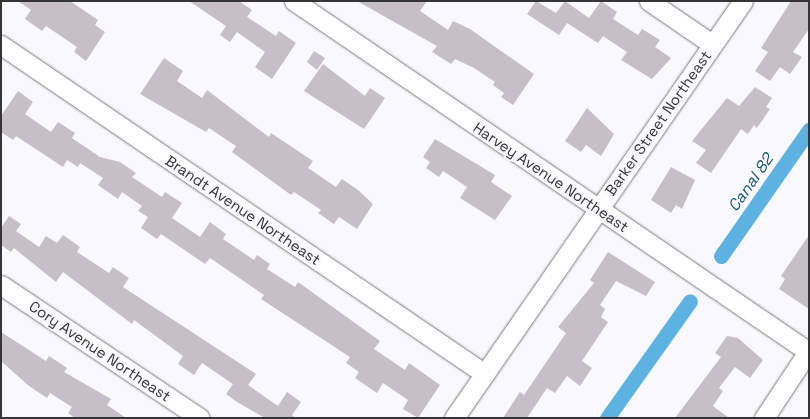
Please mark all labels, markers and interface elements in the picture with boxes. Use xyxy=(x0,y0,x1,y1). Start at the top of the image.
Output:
street label: Barker Street Northeast xyxy=(601,47,715,199)
street label: Harvey Avenue Northeast xyxy=(470,118,632,236)
water label: Canal 82 xyxy=(724,150,778,216)
street label: Brandt Avenue Northeast xyxy=(162,151,324,269)
street label: Cory Avenue Northeast xyxy=(26,297,174,405)

